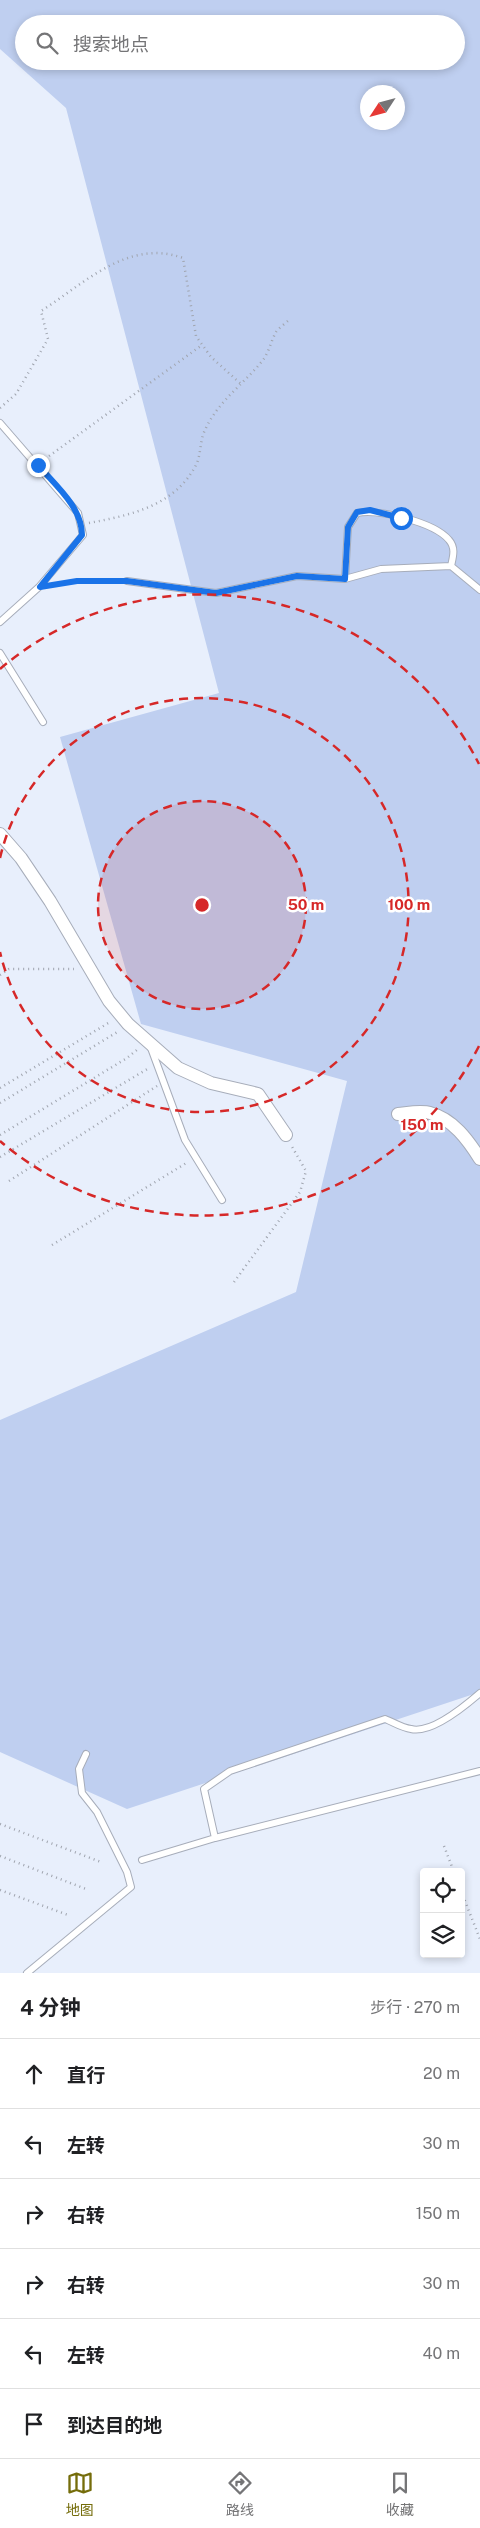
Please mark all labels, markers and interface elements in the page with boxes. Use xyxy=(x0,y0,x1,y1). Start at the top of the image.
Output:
search box xyxy=(15,15,465,70)
icon: search xyxy=(33,29,61,57)
text: 搜索地点 xyxy=(73,33,149,55)
north arrow xyxy=(360,85,405,130)
route end xyxy=(27,454,50,477)
route start xyxy=(390,507,413,530)
centre of rings xyxy=(193,896,211,914)
text: 50 m xyxy=(288,896,324,913)
text: 100 m xyxy=(388,896,430,913)
text: 150 m xyxy=(400,1116,444,1133)
map controls xyxy=(420,1868,465,1958)
button: locate xyxy=(420,1868,465,1913)
button: layers xyxy=(420,1913,465,1958)
text: 4 分钟 xyxy=(20,1995,81,2020)
text: 步行 · 270 m xyxy=(370,1998,460,2017)
icon: ahead xyxy=(20,2060,48,2088)
text: 直行 xyxy=(67,2064,105,2086)
text: 20 m xyxy=(423,2064,460,2083)
icon: left xyxy=(20,2130,48,2158)
text: 左转 xyxy=(67,2134,105,2156)
text: 30 m xyxy=(423,2134,460,2153)
icon: right xyxy=(20,2200,48,2228)
text: 右转 xyxy=(67,2204,105,2226)
text: 150 m xyxy=(416,2204,460,2223)
icon: right xyxy=(20,2270,48,2298)
text: 右转 xyxy=(67,2274,105,2296)
text: 30 m xyxy=(423,2274,460,2293)
icon: left xyxy=(20,2340,48,2368)
text: 左转 xyxy=(67,2344,105,2366)
text: 40 m xyxy=(422,2344,460,2363)
icon: arrive xyxy=(20,2410,48,2438)
text: 到达目的地 xyxy=(67,2414,162,2436)
tab: 地图 xyxy=(66,2469,94,2519)
tab: 路线 xyxy=(226,2469,254,2519)
tab: 收藏 xyxy=(386,2469,414,2519)

